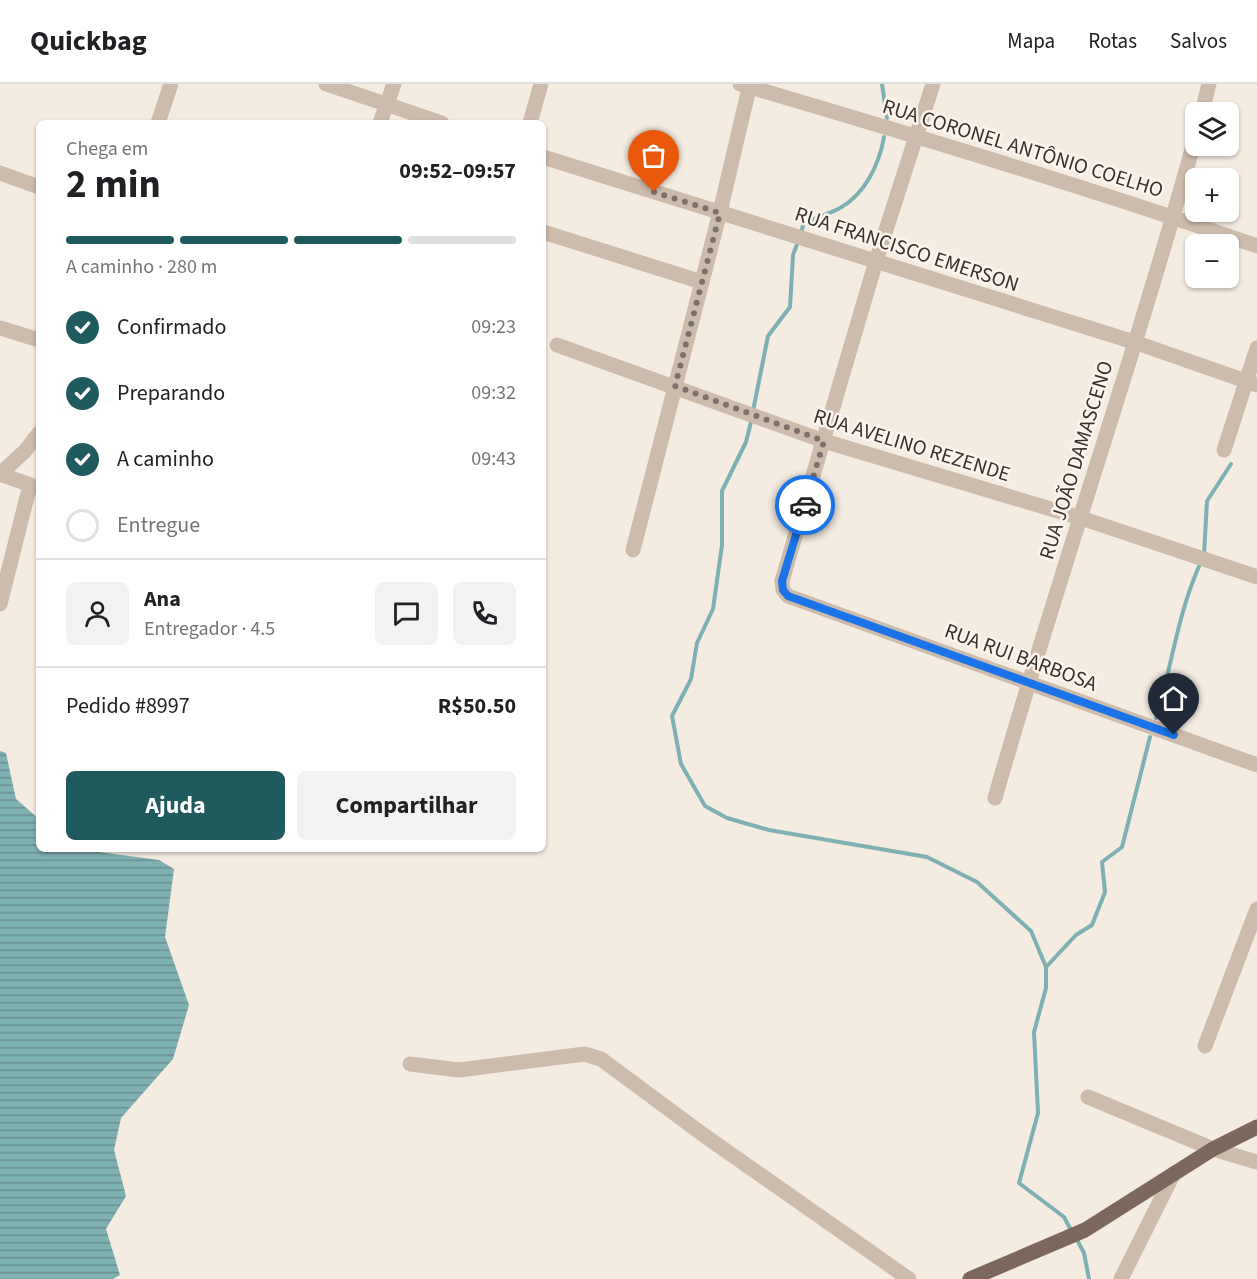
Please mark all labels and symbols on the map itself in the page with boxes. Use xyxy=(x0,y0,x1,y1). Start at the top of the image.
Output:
street label: RUA CORONEL ANTÔNIO COELHO xyxy=(879,91,1167,205)
pin xyxy=(628,130,679,192)
street label: RUA FRANCISCO EMERSON xyxy=(791,199,1023,299)
street label: RUA JOÃO DAMASCENO xyxy=(1031,357,1121,563)
street label: RUA AVELINO REZENDE xyxy=(810,401,1014,489)
courier xyxy=(775,475,835,535)
street label: RUA RUI BARBOSA xyxy=(940,615,1102,699)
pin xyxy=(1148,673,1199,735)

